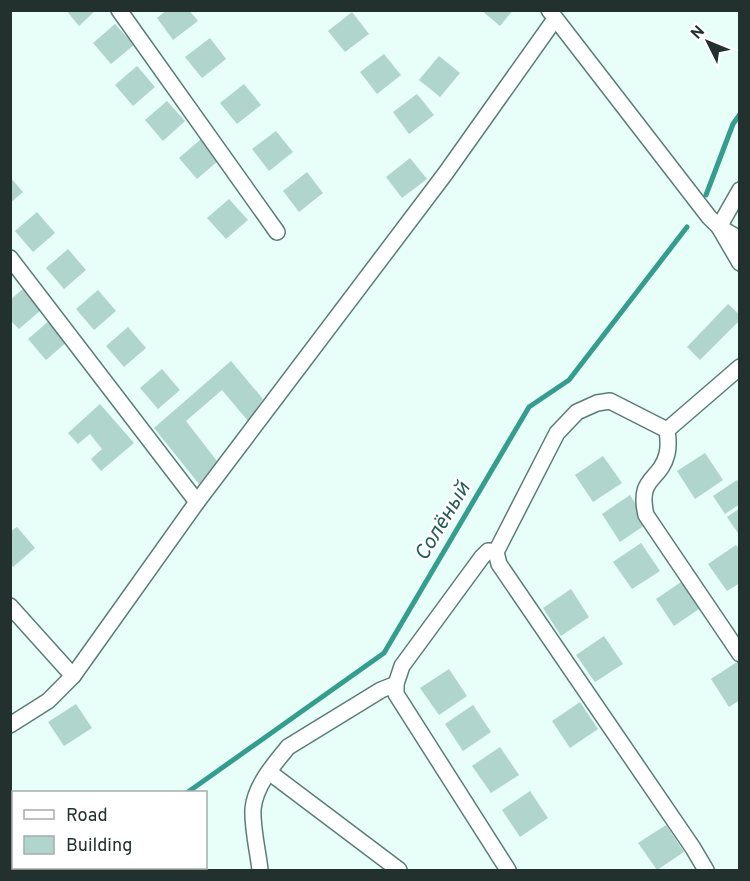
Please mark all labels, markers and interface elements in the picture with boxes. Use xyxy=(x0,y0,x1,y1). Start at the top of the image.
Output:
north arrow xyxy=(678,12,738,72)
text: N xyxy=(687,22,710,44)
water label: Солёный xyxy=(409,477,478,566)
legend xyxy=(12,791,207,869)
text: Road xyxy=(66,805,108,828)
text: Building xyxy=(66,835,132,858)

